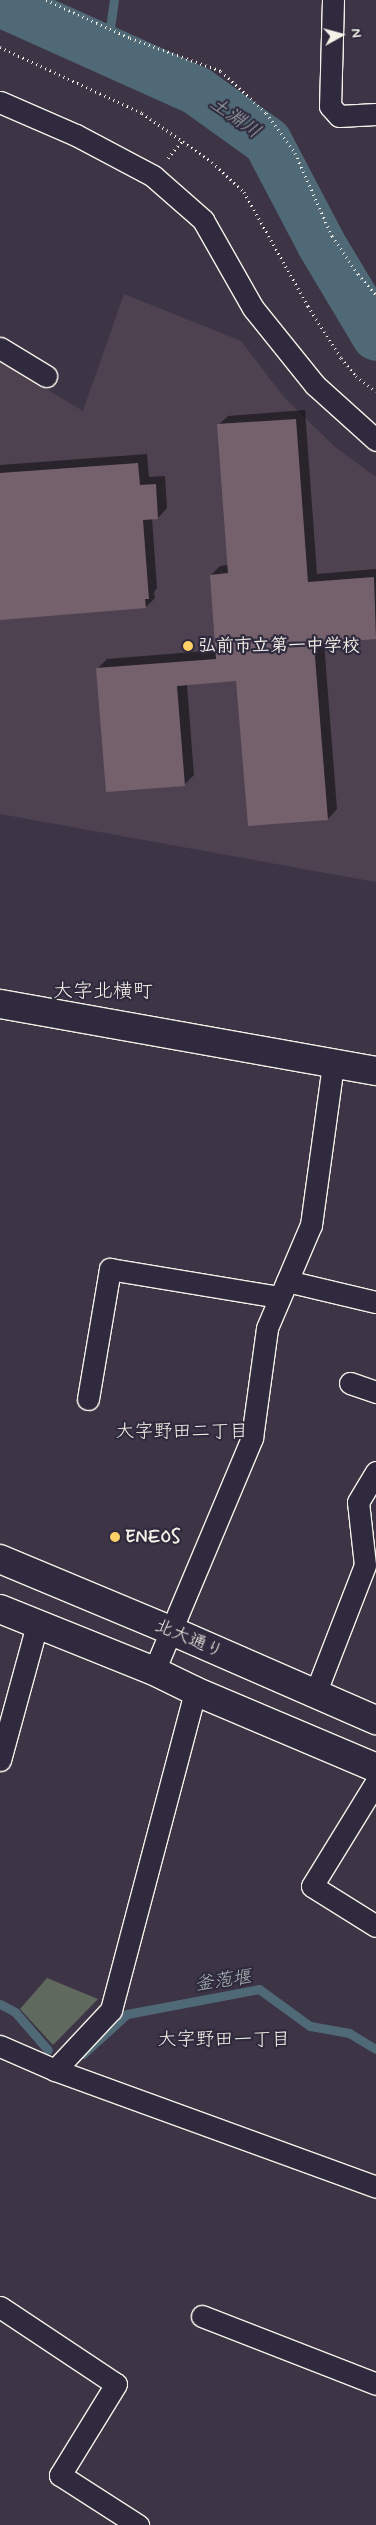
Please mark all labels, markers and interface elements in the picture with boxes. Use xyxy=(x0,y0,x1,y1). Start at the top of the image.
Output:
north arrow xyxy=(316,10,366,60)
text: N xyxy=(346,27,365,39)
water label: 土淵川 xyxy=(205,92,265,144)
place label: 弘前市立第一中学校 xyxy=(198,635,360,657)
marker: 弘前市立第一中学校 xyxy=(182,640,194,652)
district label: 大字北横町 xyxy=(53,979,153,1003)
district label: 大字野田二丁目 xyxy=(116,1421,248,1443)
place label: ENEOS xyxy=(125,1526,180,1548)
marker: ENEOS xyxy=(109,1531,121,1543)
street label: 北大通り xyxy=(152,1615,226,1663)
water label: 釜萢堰 xyxy=(193,1966,253,1996)
district label: 大字野田一丁目 xyxy=(158,2029,290,2051)

